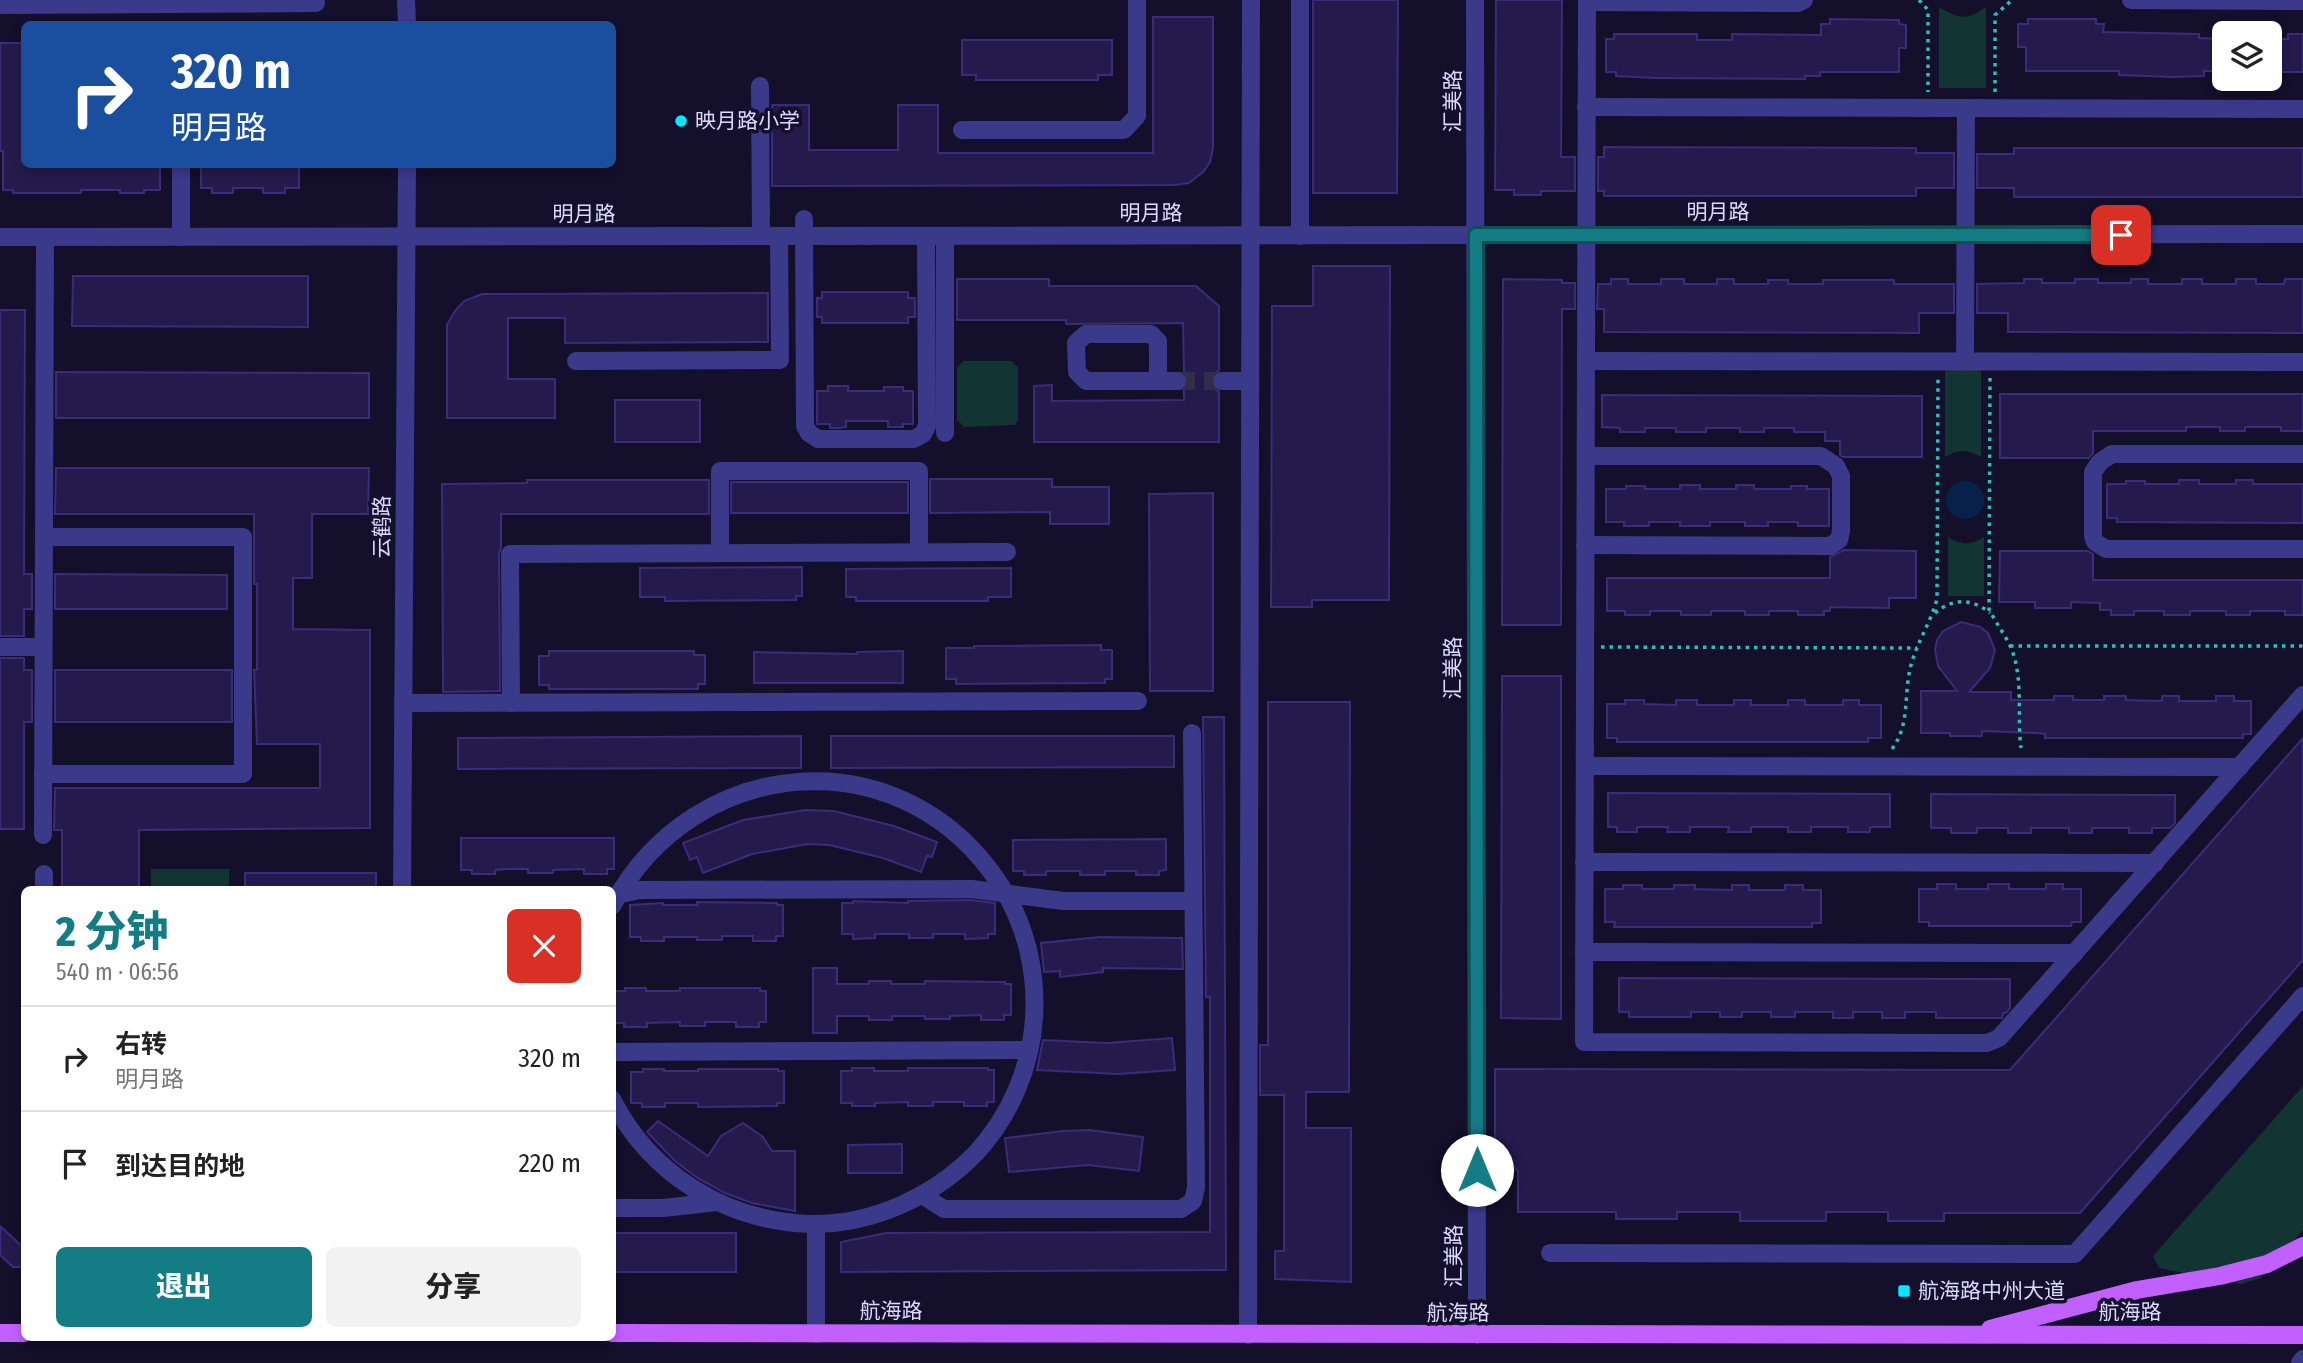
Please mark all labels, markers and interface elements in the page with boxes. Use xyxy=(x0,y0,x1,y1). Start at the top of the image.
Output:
map controls xyxy=(2212,21,2282,91)
button: layers xyxy=(2212,21,2282,91)
text: 320 m xyxy=(171,42,291,101)
icon: right xyxy=(56,49,147,140)
street label: 汇美路 xyxy=(1440,70,1466,133)
place label: 映月路小学 xyxy=(695,108,800,134)
text: 明月路 xyxy=(171,109,267,147)
marker: 映月路小学 xyxy=(673,113,689,129)
street label: 明月路 xyxy=(1687,199,1750,225)
street label: 明月路 xyxy=(1120,200,1183,226)
street label: 明月路 xyxy=(553,201,616,227)
pin xyxy=(2091,205,2151,265)
icon: arrive xyxy=(2102,216,2140,254)
street label: 云鹤路 xyxy=(369,496,395,559)
street label: 汇美路 xyxy=(1440,637,1466,700)
text: 2 分钟 xyxy=(56,907,168,957)
button: close xyxy=(507,909,581,983)
text: 540 m · 06:56 xyxy=(56,958,179,986)
text: 右转 xyxy=(115,1029,167,1060)
icon: right xyxy=(56,1040,94,1078)
text: 320 m xyxy=(518,1043,581,1074)
text: 明月路 xyxy=(115,1065,184,1093)
position arrow xyxy=(1440,1133,1514,1207)
icon: arrive xyxy=(56,1145,94,1183)
text: 220 m xyxy=(518,1148,581,1179)
text: 到达目的地 xyxy=(115,1151,245,1182)
street label: 汇美路 xyxy=(1441,1225,1467,1288)
button: 退出 xyxy=(56,1247,312,1327)
button: 分享 xyxy=(326,1247,581,1327)
place label: 航海路中州大道 xyxy=(1918,1278,2065,1304)
marker: 航海路中州大道 xyxy=(1896,1283,1912,1299)
street label: 航海路 xyxy=(860,1298,923,1324)
street label: 航海路 xyxy=(2099,1299,2162,1325)
street label: 航海路 xyxy=(1427,1300,1490,1326)

